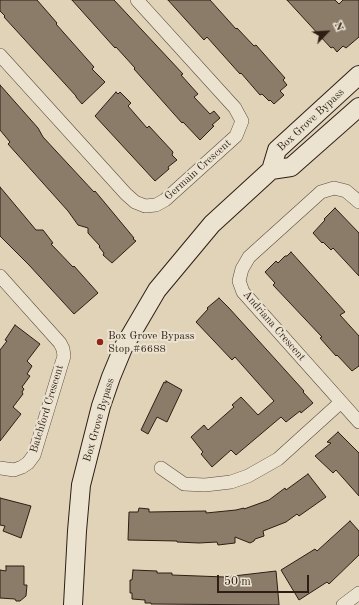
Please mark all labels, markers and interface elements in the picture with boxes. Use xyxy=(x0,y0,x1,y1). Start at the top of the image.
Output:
north arrow xyxy=(307,12,347,52)
text: N xyxy=(332,21,345,33)
street label: Box Grove Bypass xyxy=(275,86,347,154)
street label: Germain Crescent xyxy=(162,137,234,203)
street label: Andriana Crescent xyxy=(240,288,308,364)
place label: Box Grove Bypass Stop #6688 xyxy=(108,329,195,355)
marker: Box Grove Bypass Stop #6688 xyxy=(95,337,105,347)
street label: Batchford Crescent xyxy=(27,363,67,455)
street label: Box Grove Bypass xyxy=(81,377,117,463)
scale bar xyxy=(219,567,311,593)
text: 50 m xyxy=(224,576,251,588)

